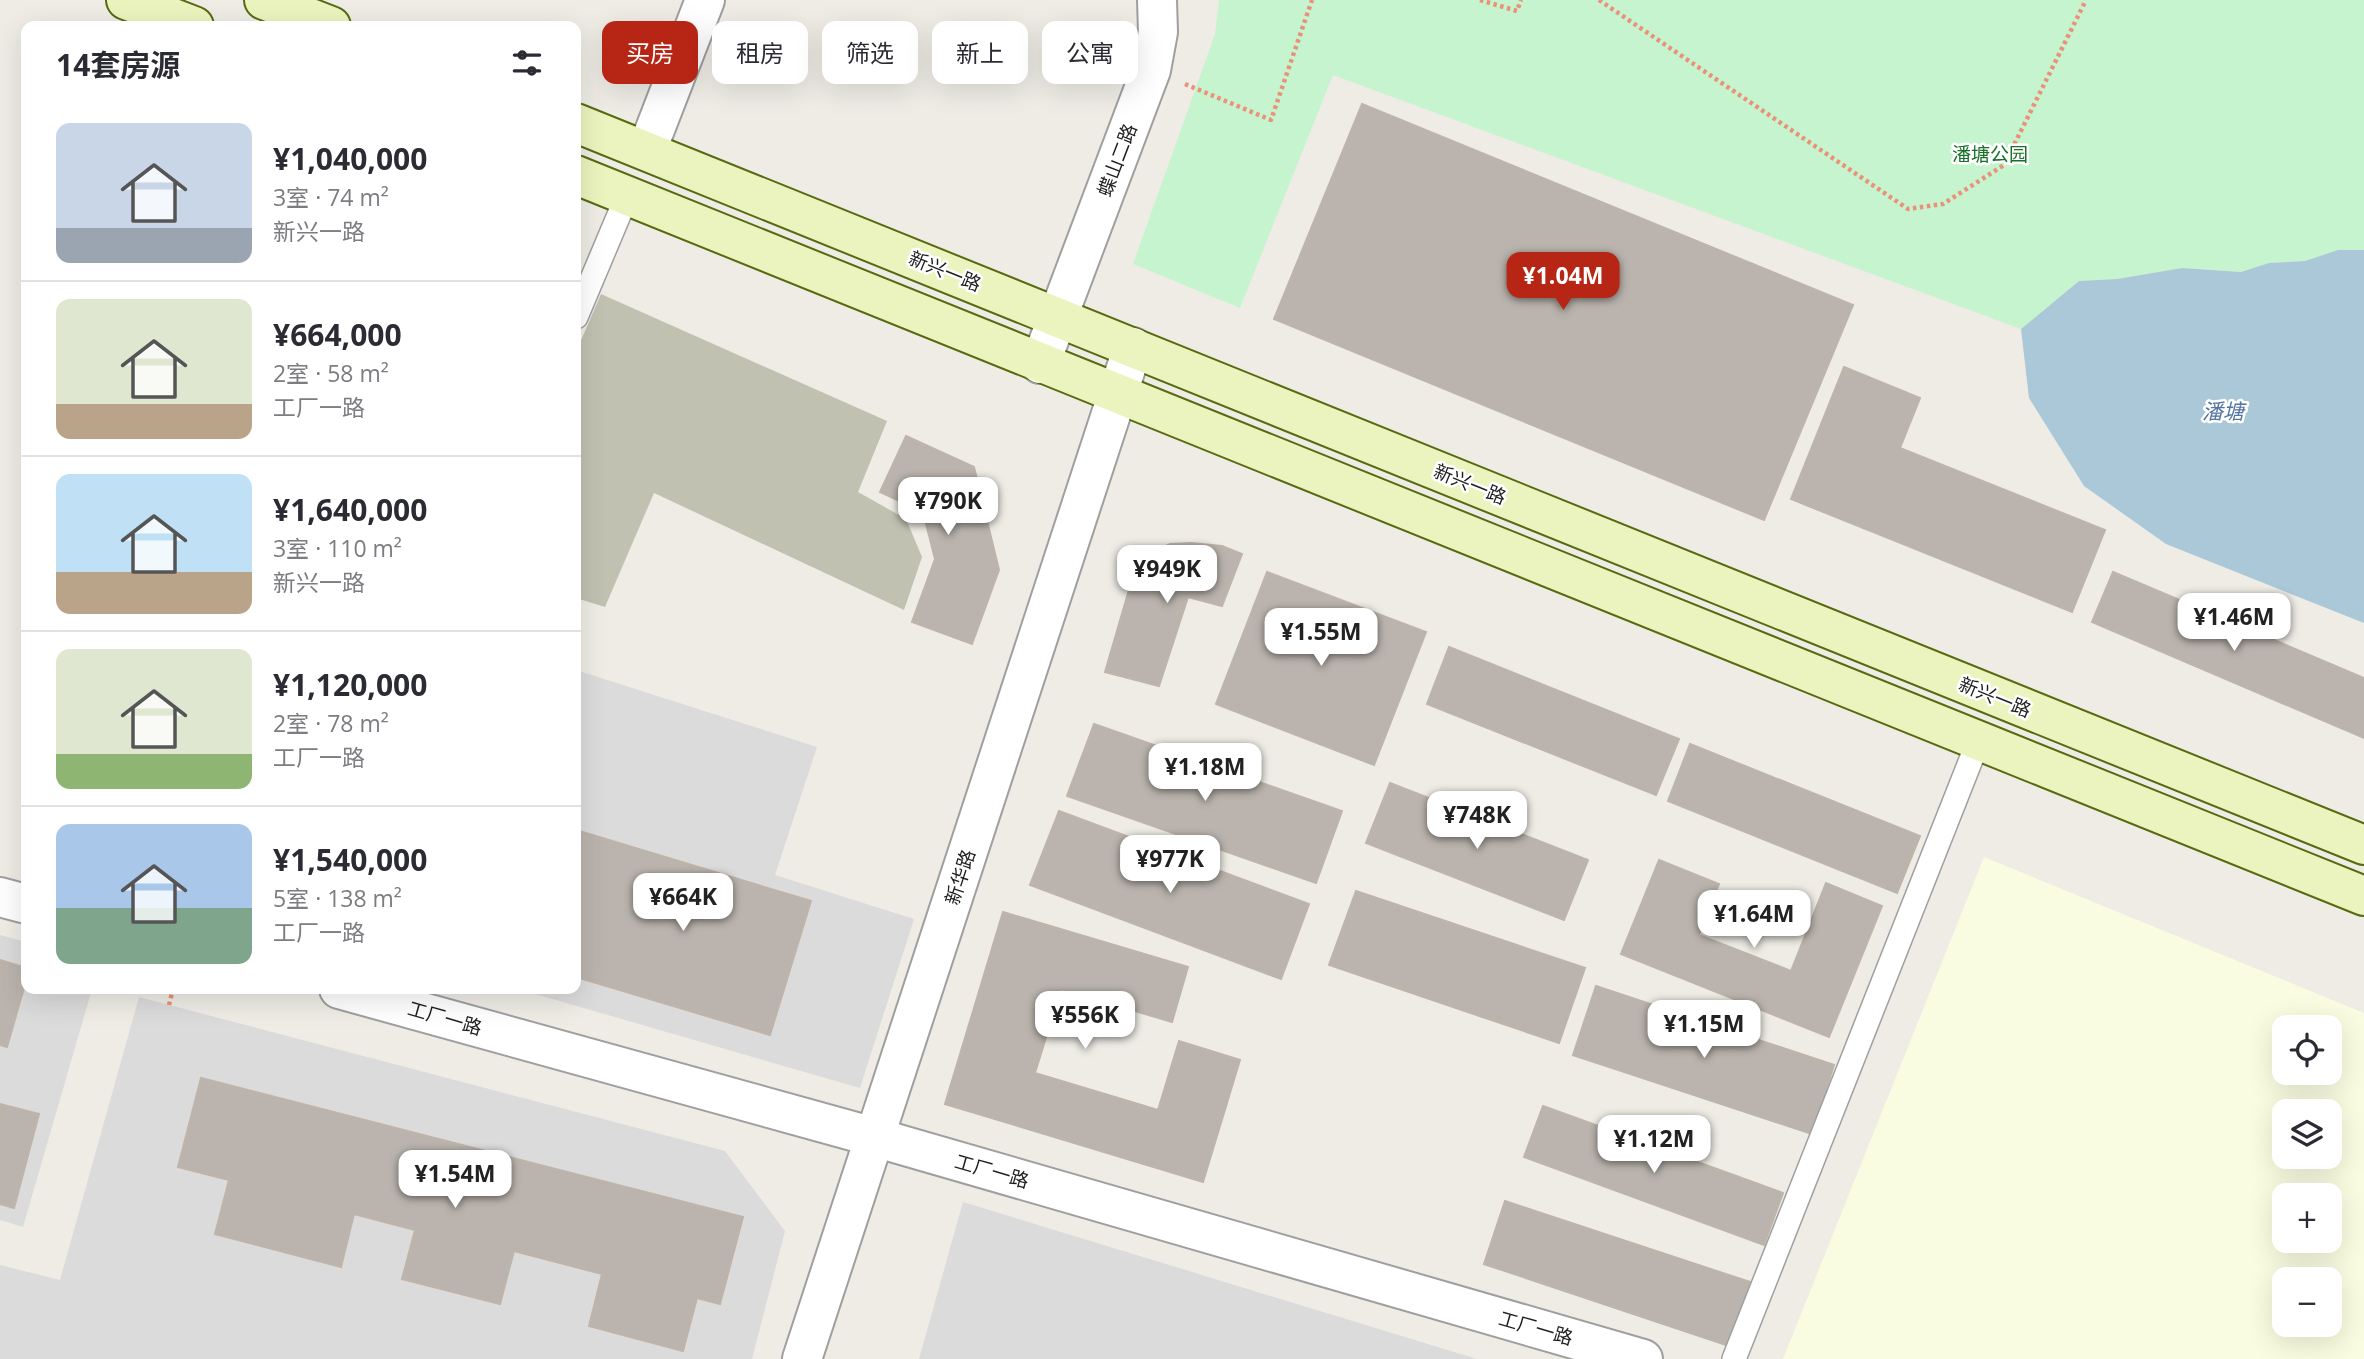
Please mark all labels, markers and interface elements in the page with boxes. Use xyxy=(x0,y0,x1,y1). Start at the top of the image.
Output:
chip: 买房 xyxy=(602,21,698,84)
chip: 租房 xyxy=(712,21,808,84)
chip: 筛选 xyxy=(822,21,918,84)
chip: 新上 xyxy=(932,21,1028,84)
chip: 公寓 xyxy=(1042,21,1138,84)
text: 14套房源 xyxy=(56,44,180,85)
icon: filters xyxy=(508,44,546,82)
street label: 蝶山二路 xyxy=(1091,120,1143,200)
text: ¥1,040,000 xyxy=(273,138,427,179)
park label: 潘塘公园 xyxy=(1952,141,2028,167)
icon: home xyxy=(112,151,196,235)
text: 3室 · 74 m² xyxy=(273,181,389,213)
text: 新兴一路 xyxy=(273,215,365,247)
street label: 新兴一路 xyxy=(905,245,985,297)
pin: ¥1.04M xyxy=(1506,252,1620,312)
text: ¥1.04M xyxy=(1523,259,1603,291)
text: ¥664,000 xyxy=(273,314,402,355)
icon: home xyxy=(112,327,196,411)
text: 2室 · 58 m² xyxy=(273,357,389,389)
text: 工厂一路 xyxy=(273,391,365,423)
water label: 潘塘 xyxy=(2202,397,2247,425)
street label: 新兴一路 xyxy=(1430,458,1510,510)
pin: ¥790K xyxy=(899,477,997,537)
text: ¥790K xyxy=(914,484,982,516)
text: ¥1,640,000 xyxy=(273,489,427,530)
icon: home xyxy=(112,502,196,586)
text: 3室 · 110 m² xyxy=(273,532,402,564)
pin: ¥949K xyxy=(1118,546,1216,605)
text: ¥949K xyxy=(1133,552,1201,584)
text: 新兴一路 xyxy=(273,566,365,598)
pin: ¥1.46M xyxy=(2177,594,2291,653)
text: ¥1.46M xyxy=(2194,600,2274,632)
pin: ¥1.55M xyxy=(1264,608,1378,668)
text: ¥1.55M xyxy=(1281,615,1361,647)
text: ¥1,120,000 xyxy=(273,664,427,705)
street label: 新兴一路 xyxy=(1955,671,2035,723)
icon: home xyxy=(112,677,196,761)
text: 2室 · 78 m² xyxy=(273,707,389,739)
text: 工厂一路 xyxy=(273,741,365,773)
pin: ¥1.18M xyxy=(1148,744,1262,803)
text: ¥1.18M xyxy=(1165,750,1245,782)
pin: ¥748K xyxy=(1428,792,1526,851)
text: ¥748K xyxy=(1443,798,1511,830)
pin: ¥977K xyxy=(1121,836,1219,895)
text: ¥1,540,000 xyxy=(273,839,427,880)
text: ¥977K xyxy=(1136,842,1204,874)
street label: 新华路 xyxy=(939,846,981,908)
icon: home xyxy=(112,852,196,936)
pin: ¥664K xyxy=(634,874,732,933)
text: ¥664K xyxy=(649,880,717,912)
text: 5室 · 138 m² xyxy=(273,882,402,914)
pin: ¥1.64M xyxy=(1697,890,1811,950)
text: ¥1.64M xyxy=(1714,897,1794,929)
text: 工厂一路 xyxy=(273,916,365,948)
pin: ¥556K xyxy=(1036,992,1134,1051)
street label: 工厂一路 xyxy=(405,995,485,1041)
text: ¥556K xyxy=(1051,998,1119,1030)
pin: ¥1.15M xyxy=(1647,1000,1761,1060)
text: ¥1.15M xyxy=(1664,1007,1744,1039)
map controls xyxy=(2272,1015,2342,1337)
button: locate xyxy=(2272,1015,2342,1085)
button: layers xyxy=(2272,1099,2342,1169)
pin: ¥1.12M xyxy=(1597,1116,1711,1175)
text: ¥1.12M xyxy=(1614,1122,1694,1154)
street label: 工厂一路 xyxy=(952,1148,1032,1194)
pin: ¥1.54M xyxy=(398,1150,512,1210)
text: ¥1.54M xyxy=(415,1157,495,1189)
button: + xyxy=(2272,1183,2342,1253)
button: − xyxy=(2272,1267,2342,1337)
street label: 工厂一路 xyxy=(1496,1305,1576,1351)

